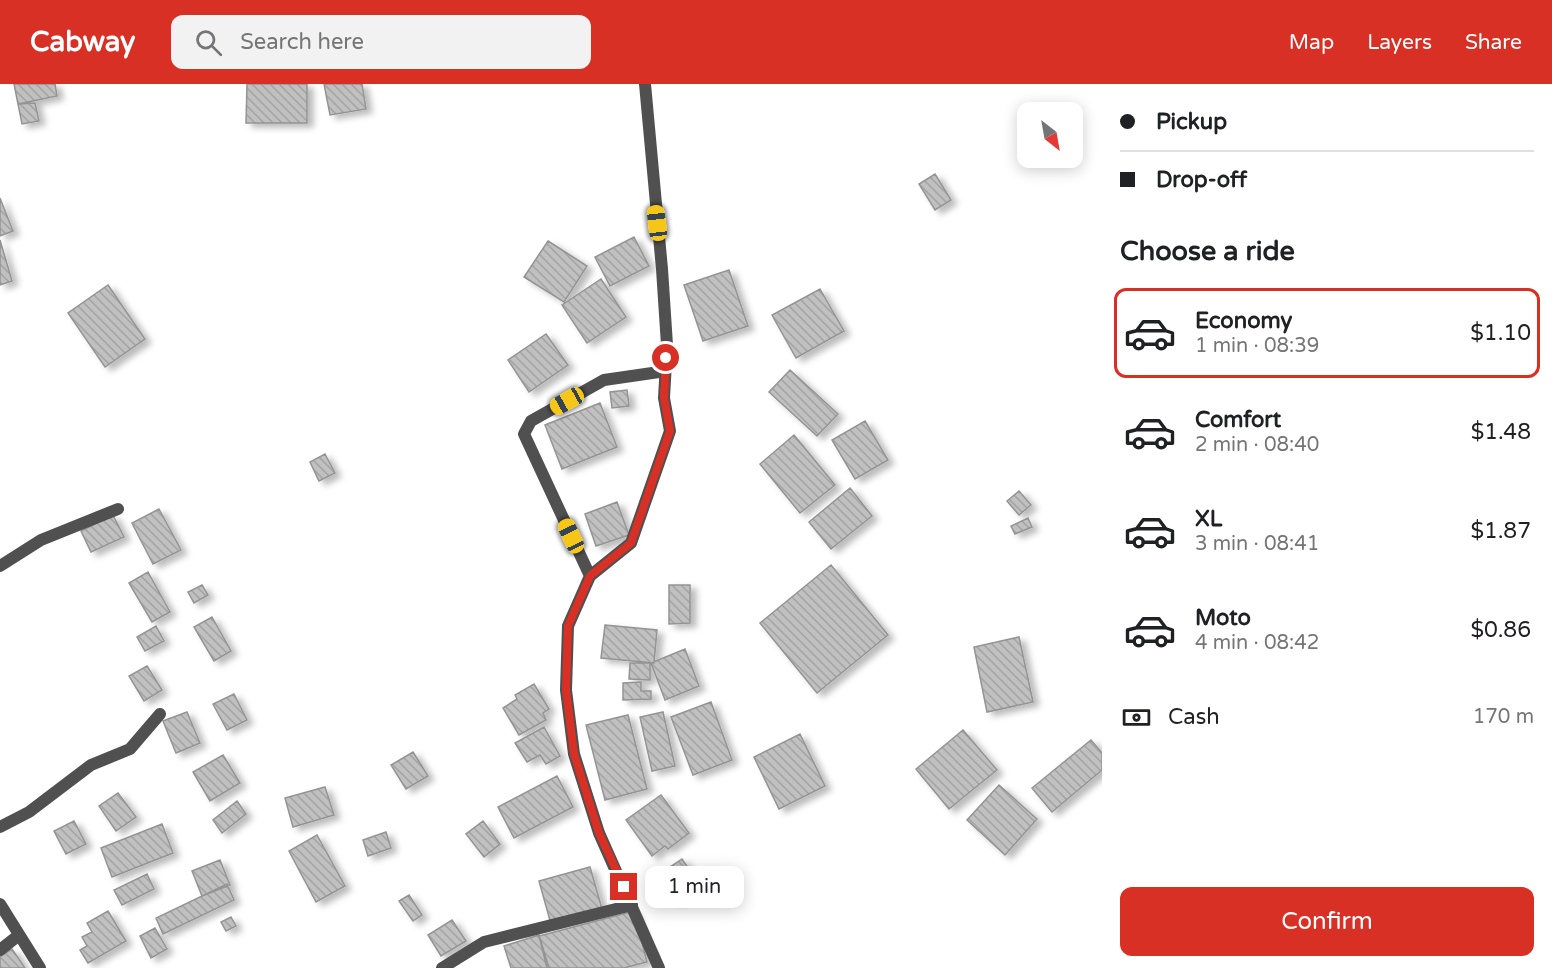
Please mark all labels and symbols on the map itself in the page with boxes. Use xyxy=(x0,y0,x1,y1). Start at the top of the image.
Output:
north arrow xyxy=(1017,102,1083,168)
car xyxy=(646,204,668,242)
route start xyxy=(652,344,679,371)
car xyxy=(547,384,587,418)
car xyxy=(555,516,587,556)
callout: 1 min xyxy=(645,866,744,908)
route end xyxy=(610,873,637,900)

